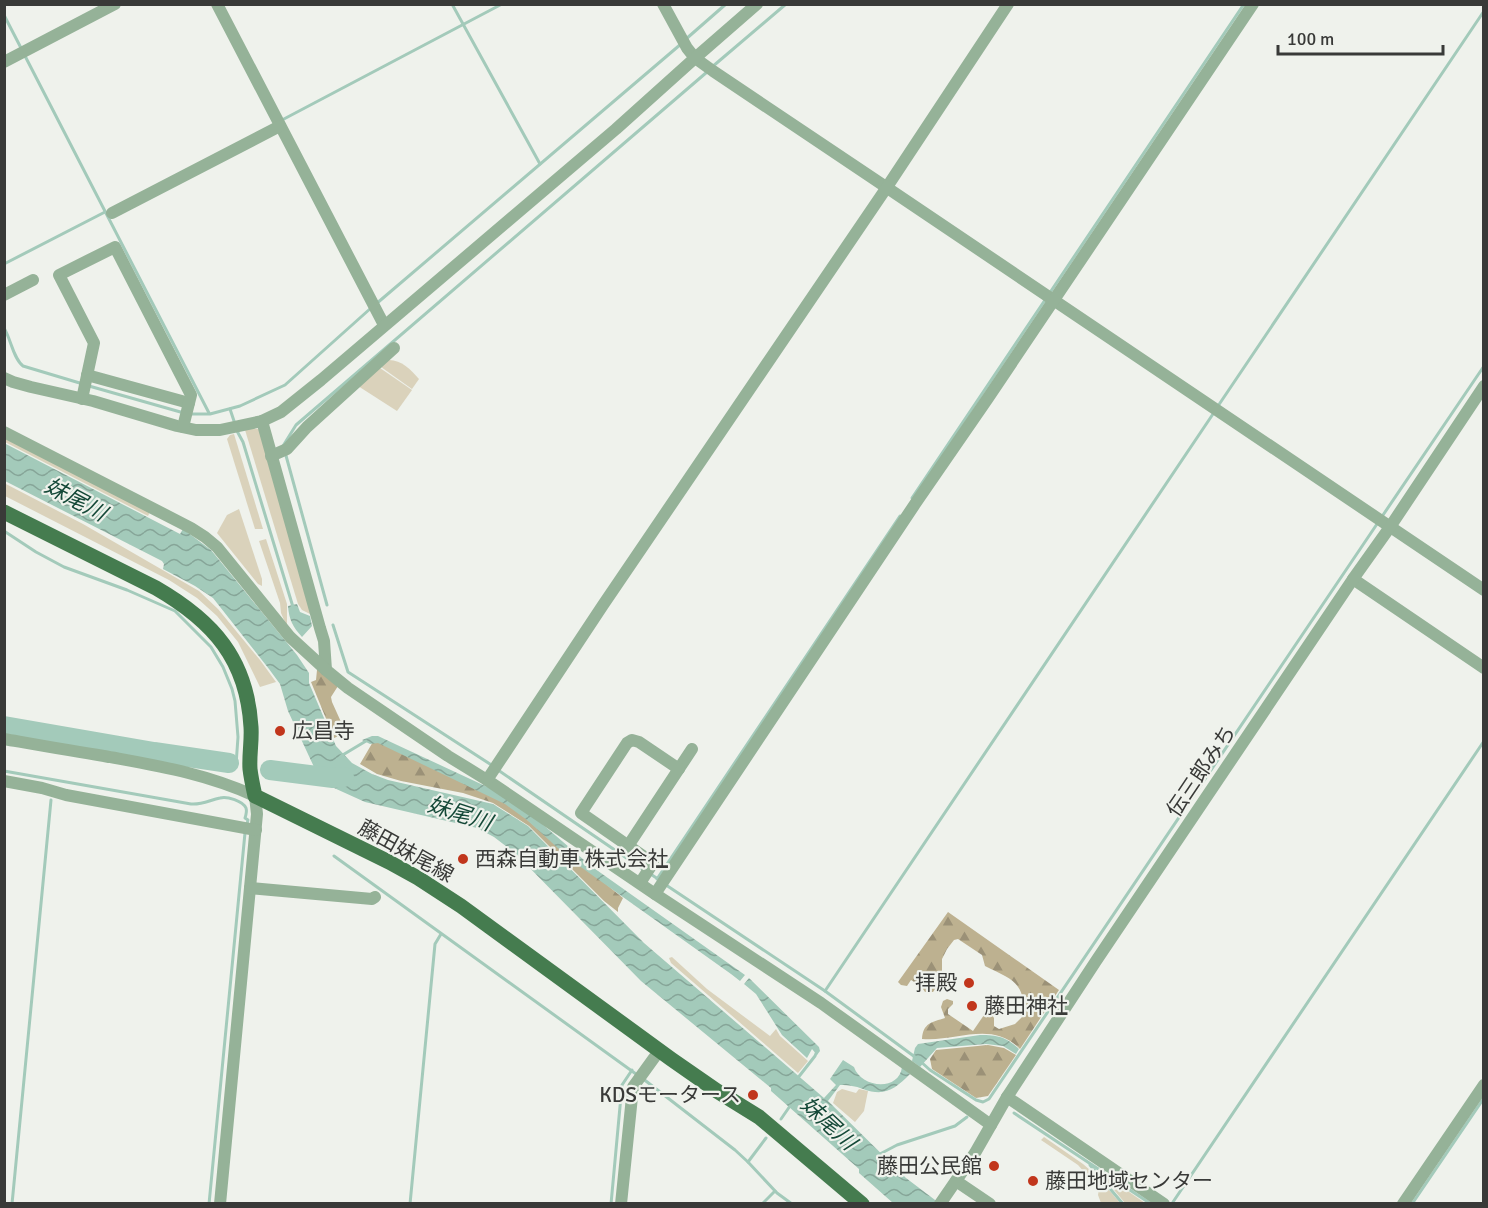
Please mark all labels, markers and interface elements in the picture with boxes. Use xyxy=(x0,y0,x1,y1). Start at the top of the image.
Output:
scale bar xyxy=(1278,18,1443,56)
text: 100 m xyxy=(1287,28,1334,50)
water label: 妹尾川 xyxy=(40,472,113,528)
place label: 広昌寺 xyxy=(292,718,355,744)
street label: 伝三郎みち xyxy=(1161,720,1241,822)
marker: 広昌寺 xyxy=(273,724,287,738)
water label: 妹尾川 xyxy=(424,790,497,837)
street label: 藤田妹尾線 xyxy=(354,814,458,888)
place label: 西森自動車 株式会社 xyxy=(475,846,669,872)
marker: 西森自動車 株式会社 xyxy=(456,852,470,866)
place label: 拝殿 xyxy=(915,970,957,996)
marker: 拝殿 xyxy=(962,976,976,990)
place label: 藤田神社 xyxy=(984,993,1068,1019)
marker: 藤田神社 xyxy=(965,999,979,1013)
place label: KDSモータース xyxy=(599,1082,741,1108)
marker: KDSモータース xyxy=(746,1088,760,1102)
water label: 妹尾川 xyxy=(795,1091,863,1157)
place label: 藤田公民館 xyxy=(877,1153,982,1179)
marker: 藤田公民館 xyxy=(987,1159,1001,1173)
place label: 藤田地域センター xyxy=(1045,1168,1213,1194)
marker: 藤田地域センター xyxy=(1026,1174,1040,1188)

